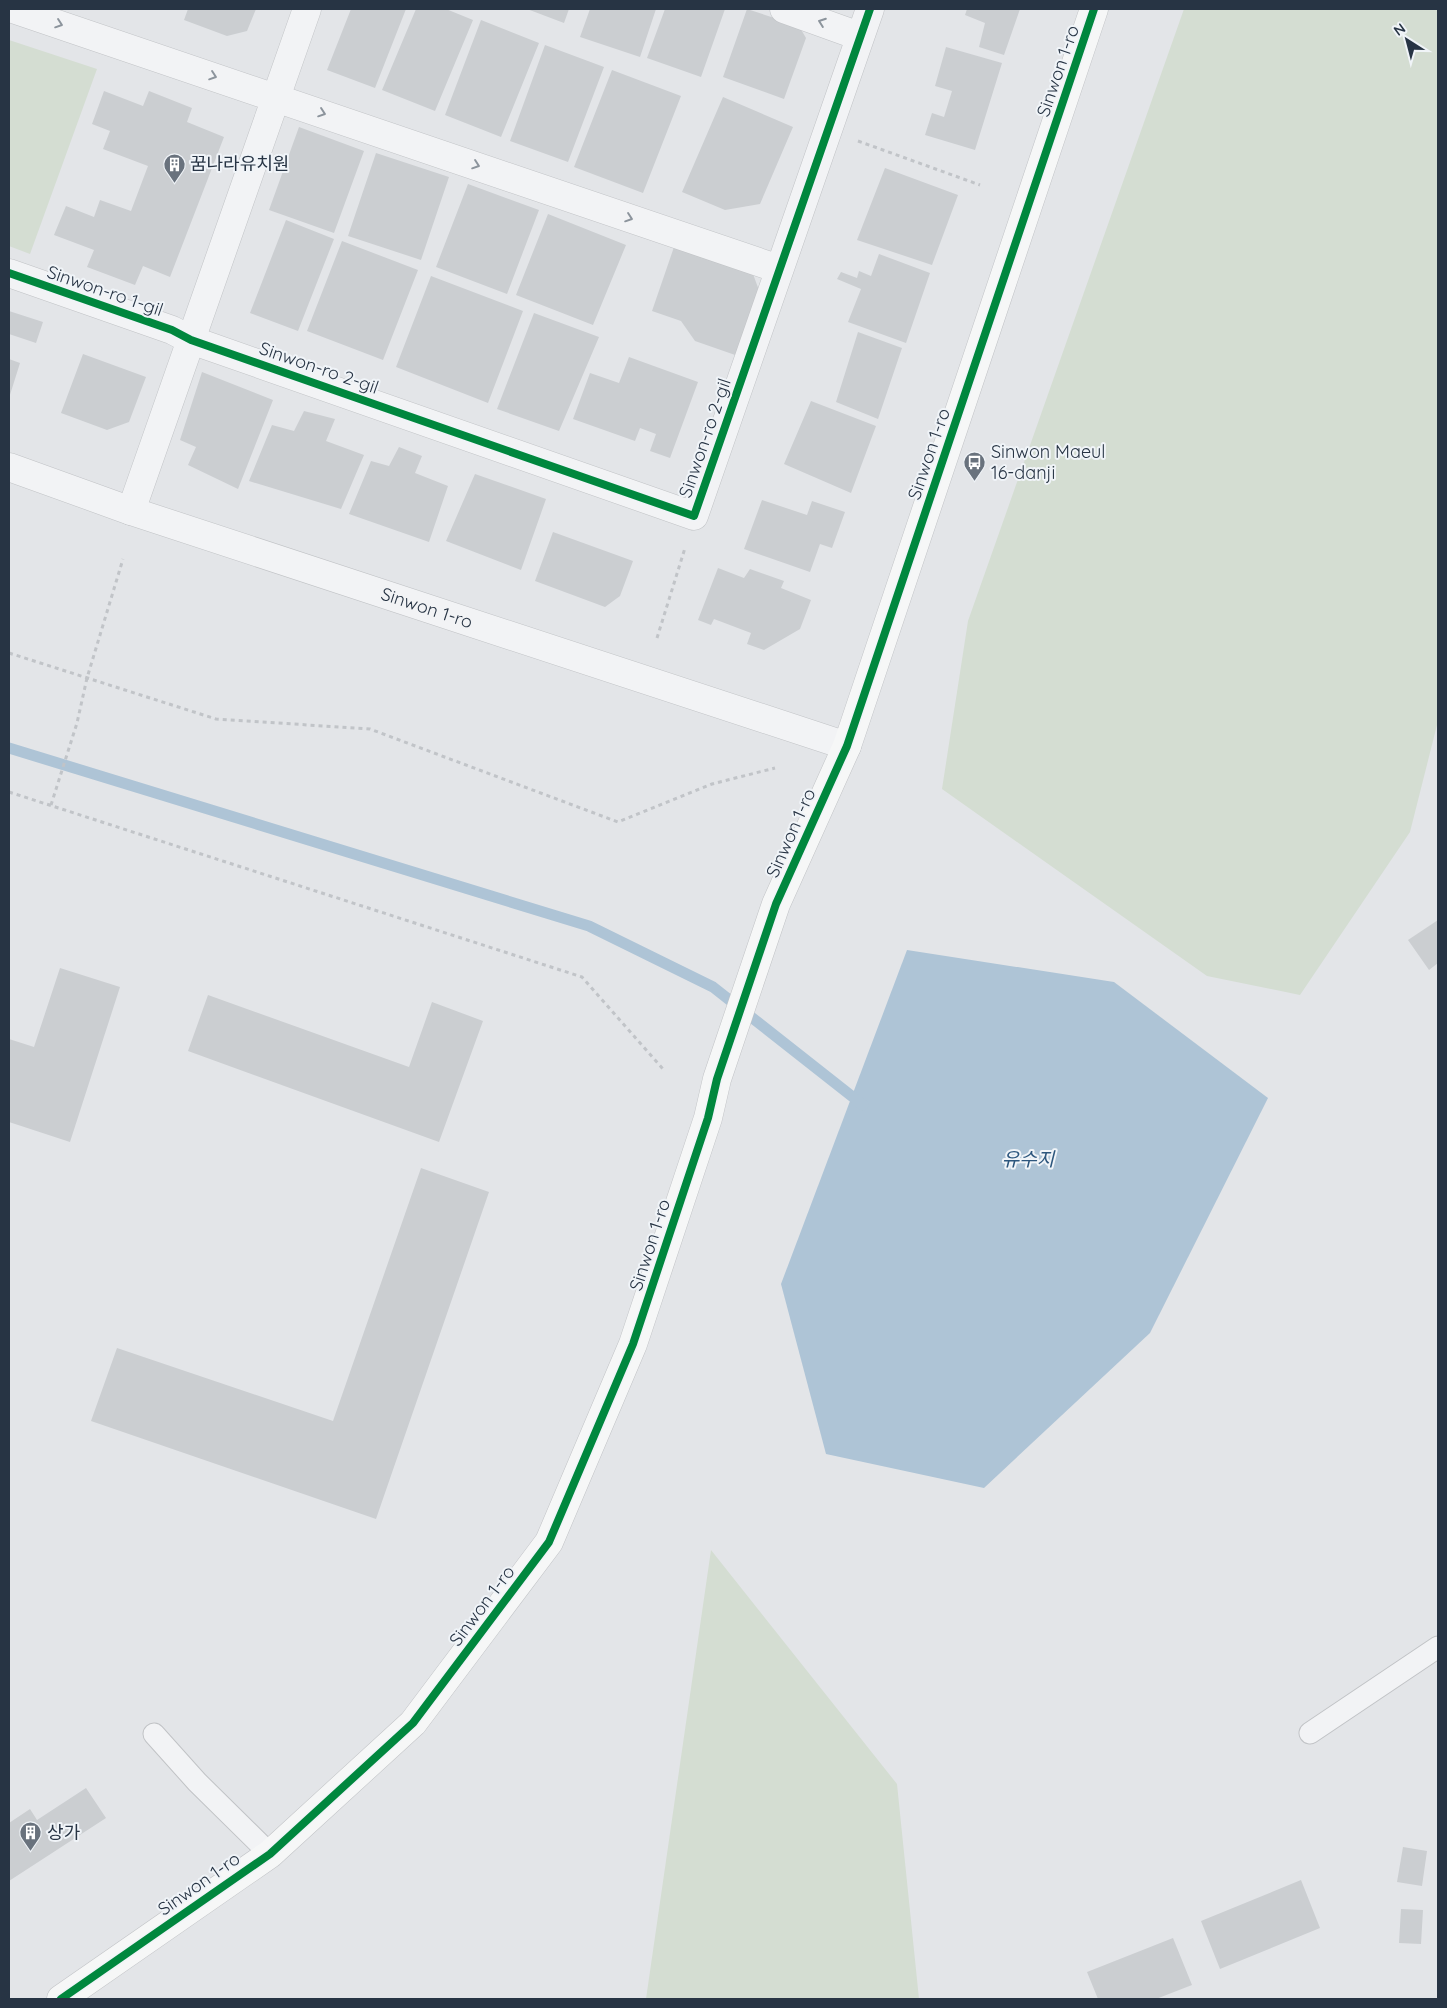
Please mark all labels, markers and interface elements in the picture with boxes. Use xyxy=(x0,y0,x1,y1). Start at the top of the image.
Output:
north arrow xyxy=(1382,15,1432,65)
one-way arrow xyxy=(818,18,827,28)
one-way arrow xyxy=(55,19,63,29)
text: N xyxy=(1390,19,1409,40)
street label: Sinwon 1-ro xyxy=(1031,22,1084,120)
one-way arrow xyxy=(209,71,217,81)
one-way arrow xyxy=(317,107,326,117)
building icon: 꿈나라유치원 xyxy=(162,152,186,183)
place label: 꿈나라유치원 xyxy=(190,152,289,175)
one-way arrow xyxy=(471,159,479,169)
one-way arrow xyxy=(625,212,633,222)
street label: Sinwon-ro 1-gil xyxy=(44,260,166,321)
street label: Sinwon-ro 2-gil xyxy=(256,336,382,399)
street label: Sinwon-ro 2-gil xyxy=(673,375,736,501)
street label: Sinwon 1-ro xyxy=(902,405,955,503)
place label: Sinwon Maeul 16-danji xyxy=(991,440,1105,484)
bus stop icon: Sinwon Maeul 16-danji xyxy=(963,450,987,481)
street label: Sinwon 1-ro xyxy=(378,582,476,633)
street label: Sinwon 1-ro xyxy=(761,785,820,881)
water label: 유수지 xyxy=(1002,1147,1056,1171)
street label: Sinwon 1-ro xyxy=(624,1196,675,1294)
street label: Sinwon 1-ro xyxy=(444,1561,519,1651)
building icon: 상가 xyxy=(19,1821,43,1852)
place label: 상가 xyxy=(47,1821,81,1844)
street label: Sinwon 1-ro xyxy=(153,1847,244,1920)

